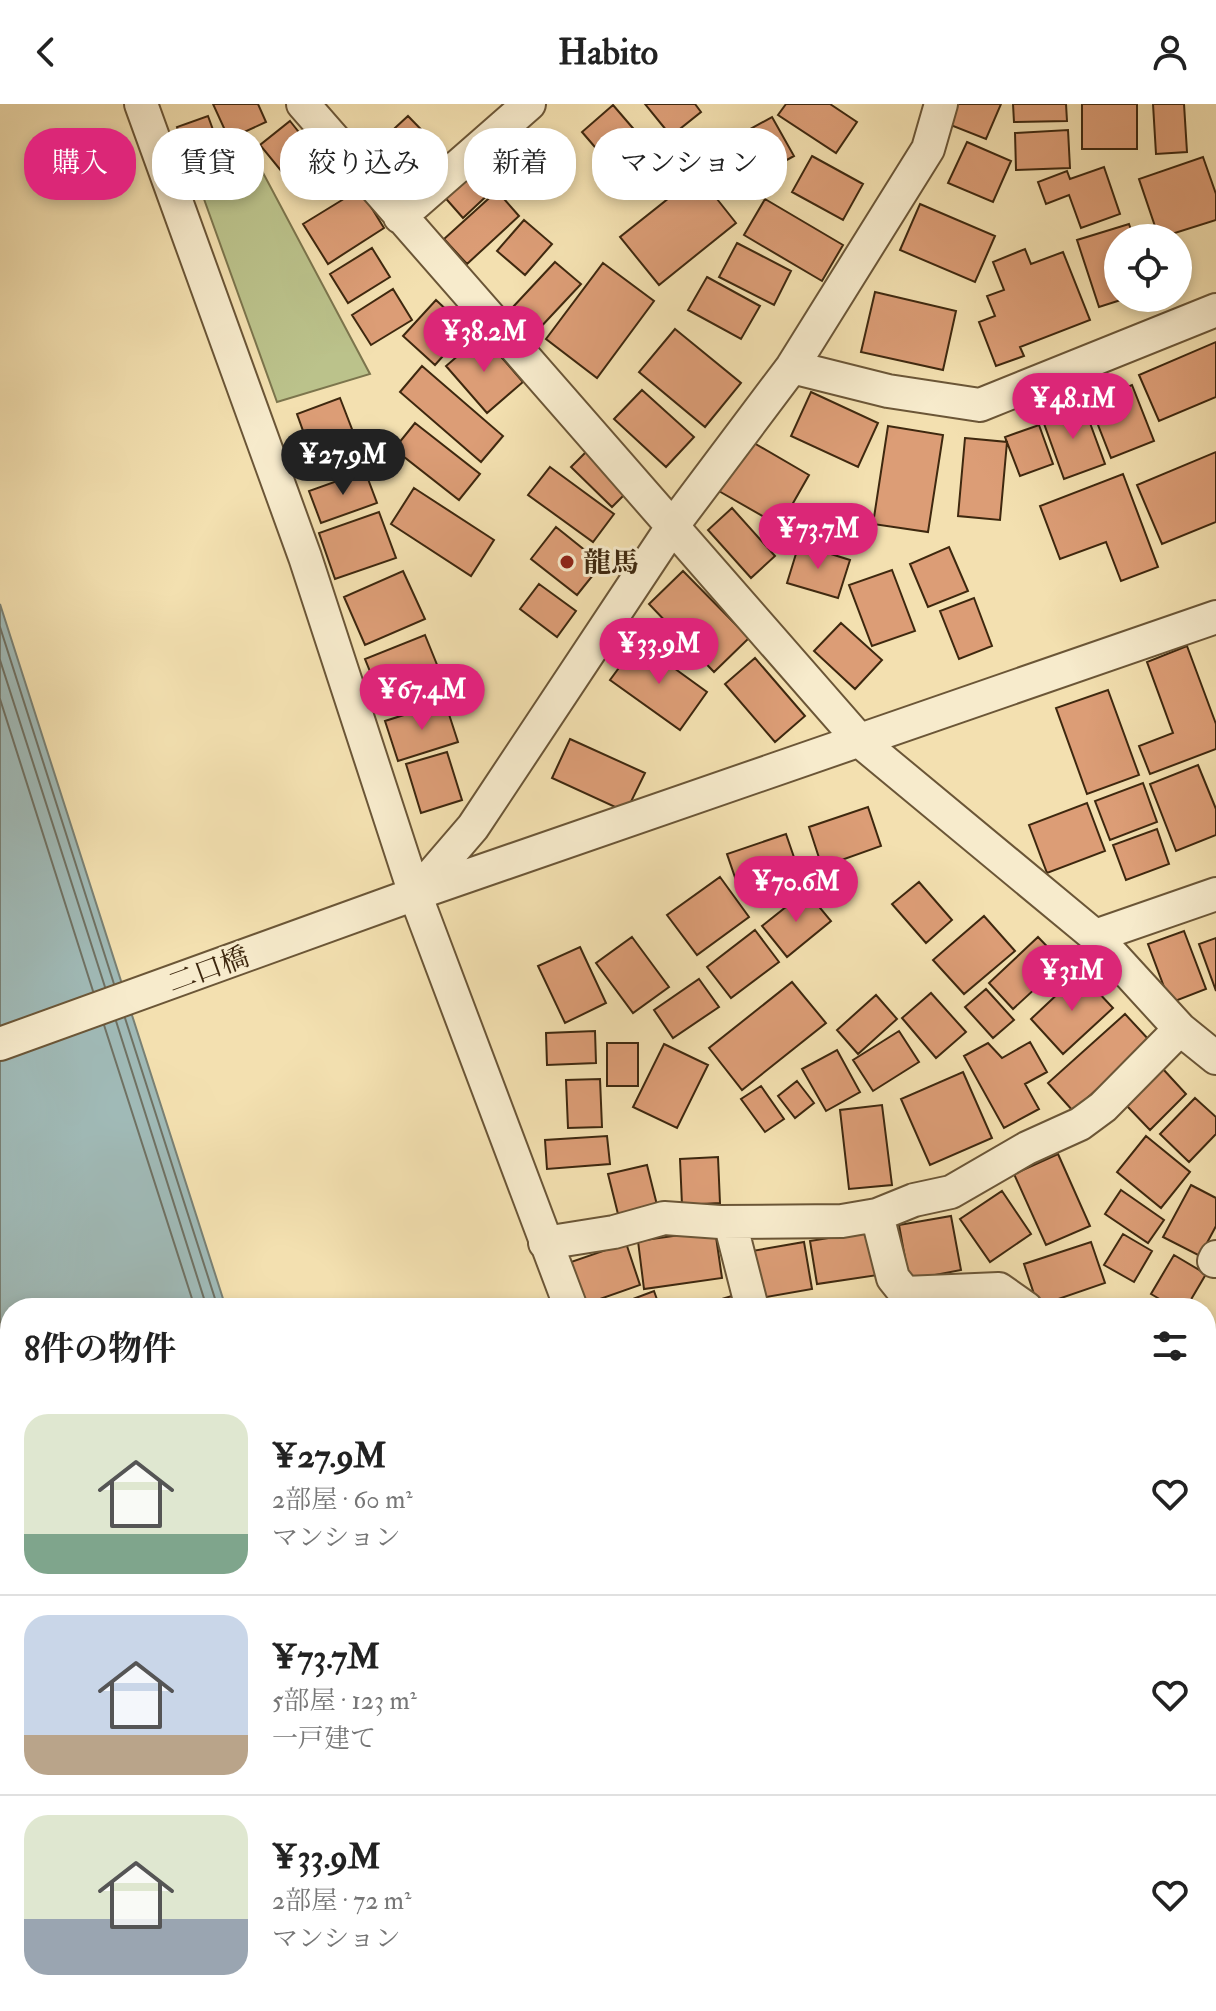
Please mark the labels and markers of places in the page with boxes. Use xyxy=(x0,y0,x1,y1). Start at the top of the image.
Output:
pin: ¥38.2M xyxy=(419,306,549,374)
pin: ¥48.1M xyxy=(1008,373,1138,441)
pin: ¥27.9M xyxy=(278,429,408,497)
pin: ¥73.7M xyxy=(753,503,883,571)
place label: 龍馬 xyxy=(583,546,639,581)
marker: 龍馬 xyxy=(558,553,576,571)
pin: ¥33.9M xyxy=(594,618,724,686)
pin: ¥67.4M xyxy=(357,664,487,732)
pin: ¥70.6M xyxy=(731,856,861,924)
pin: ¥31M xyxy=(1025,945,1119,1013)

